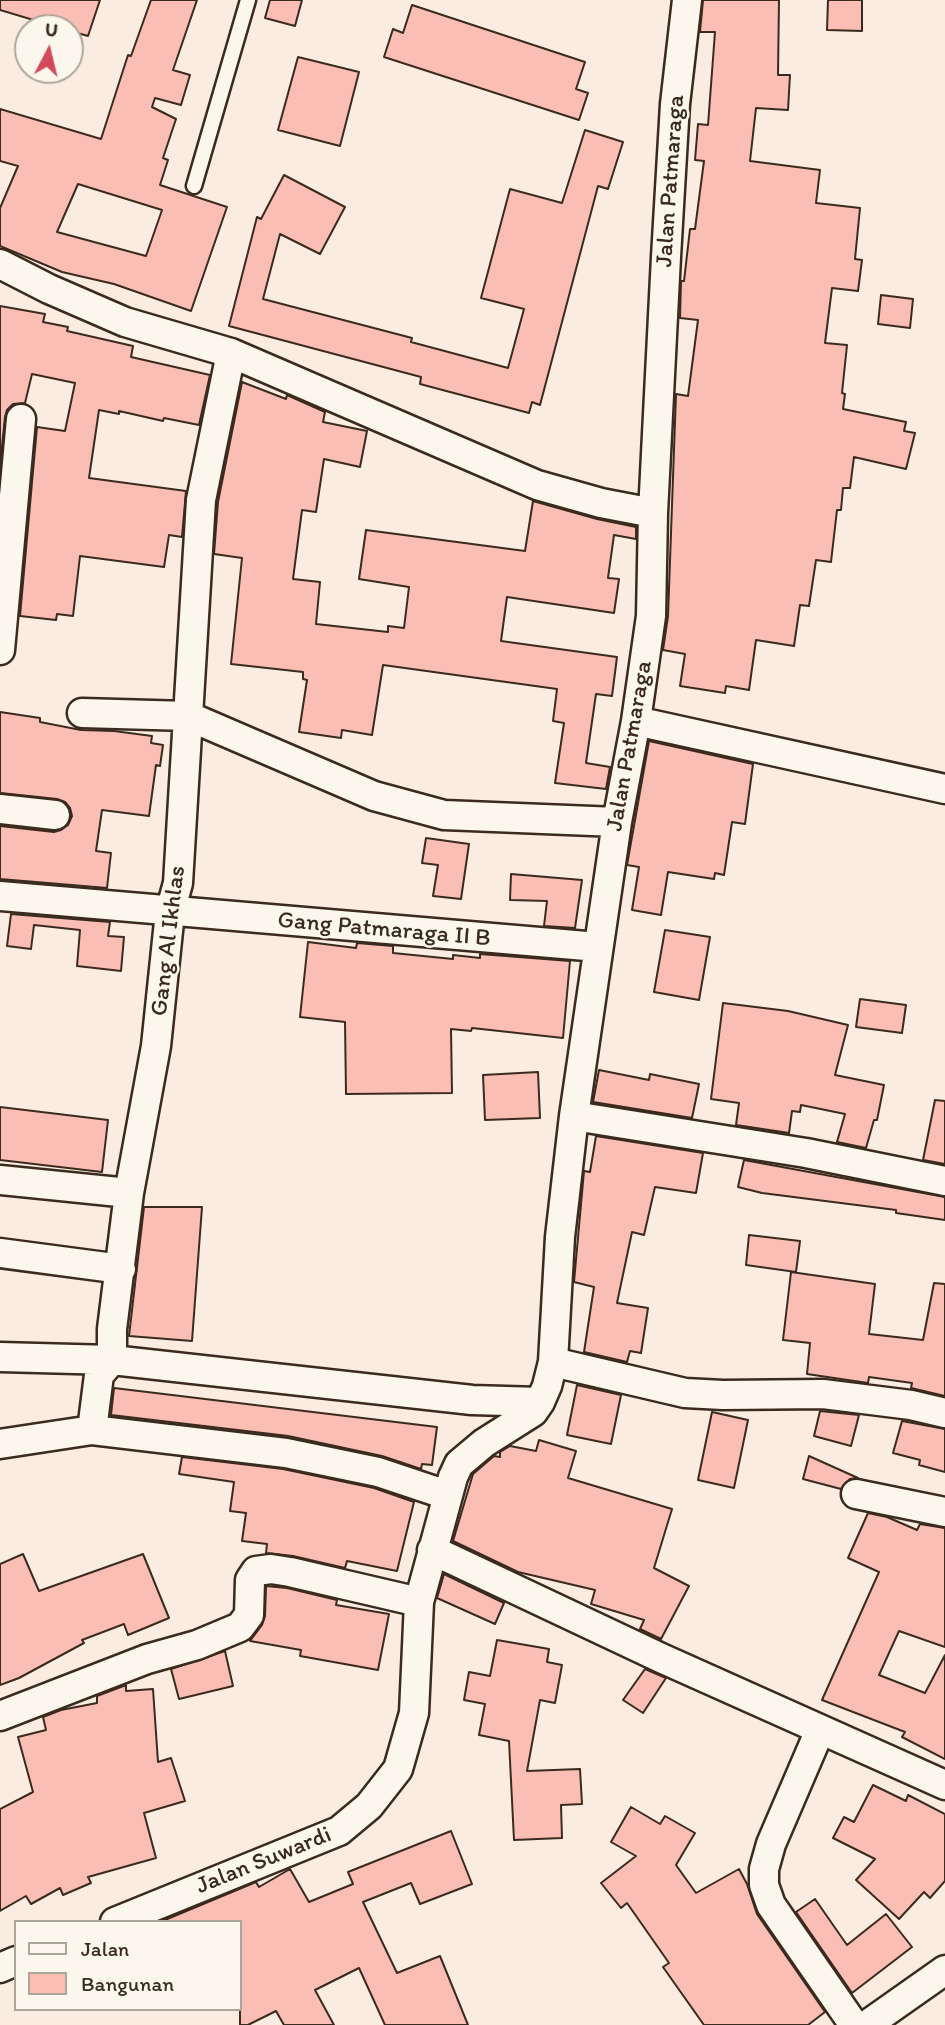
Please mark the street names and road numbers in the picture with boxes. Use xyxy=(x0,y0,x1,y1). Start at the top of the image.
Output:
street label: Jalan Patmaraga xyxy=(651,94,691,268)
street label: Jalan Patmaraga xyxy=(601,658,659,834)
street label: Gang Al Ikhlas xyxy=(145,864,193,1018)
street label: Gang Patmaraga II B xyxy=(276,906,492,954)
street label: Jalan Suwardi xyxy=(192,1821,336,1901)

